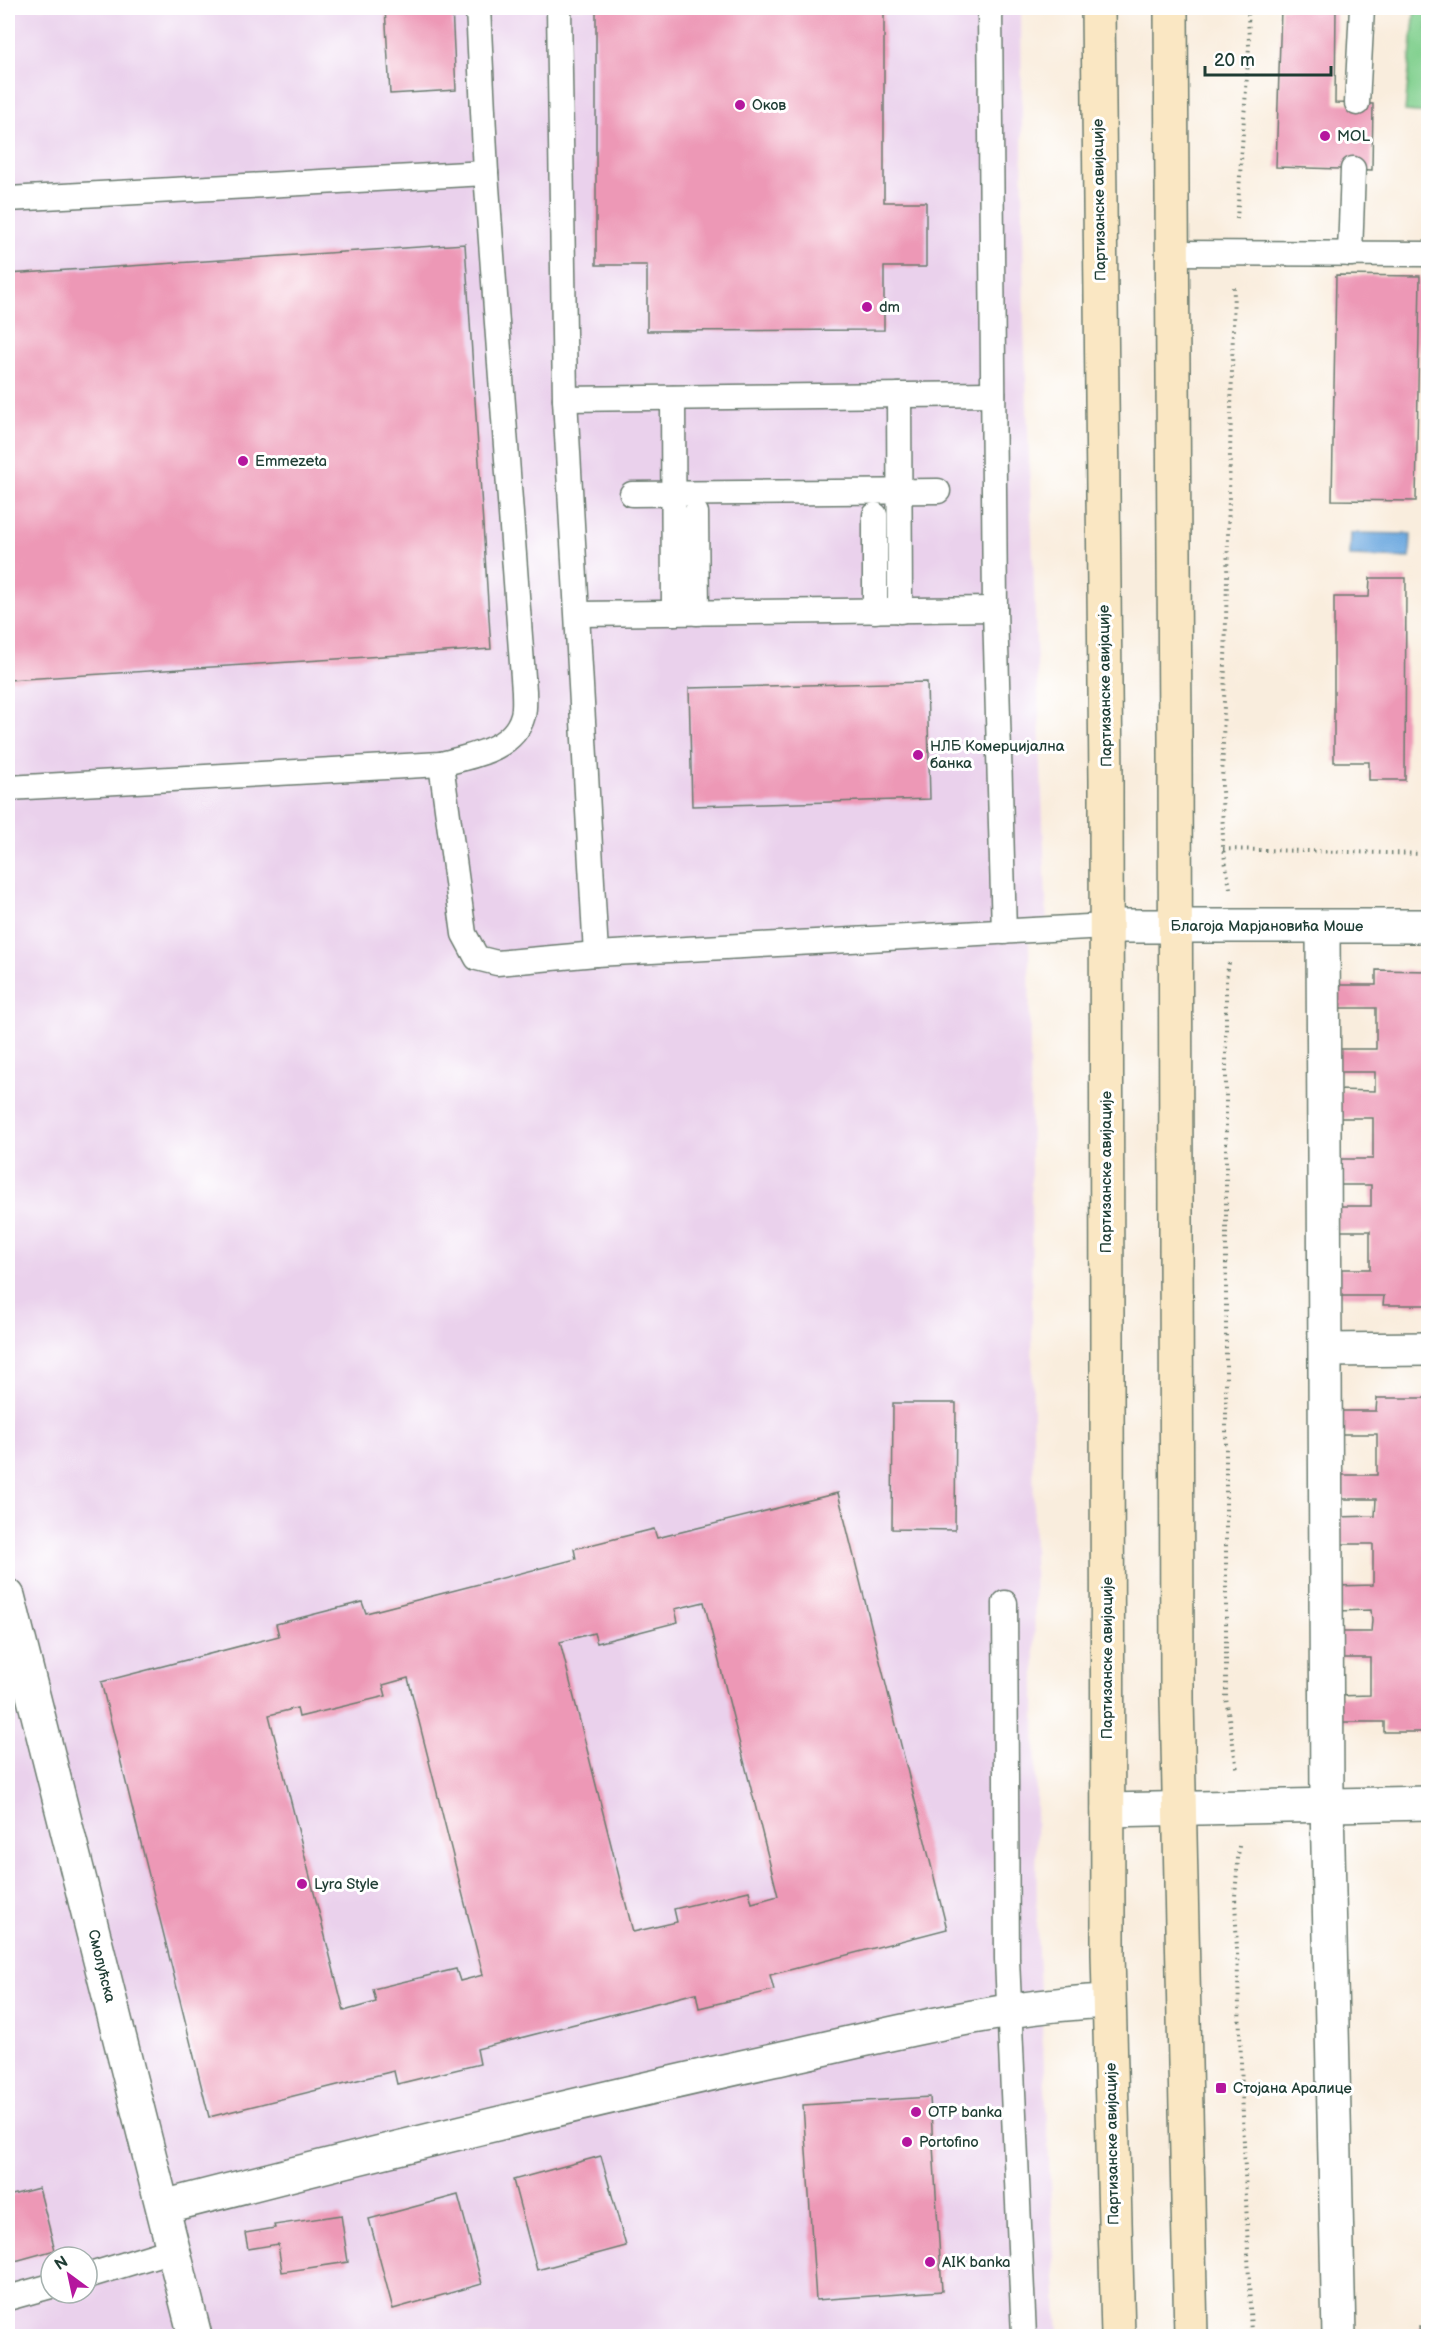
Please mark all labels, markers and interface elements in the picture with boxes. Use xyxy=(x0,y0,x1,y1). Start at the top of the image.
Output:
scale bar xyxy=(1205,39,1331,77)
text: 20 m xyxy=(1214,50,1255,71)
place label: Оков xyxy=(752,96,786,115)
marker: Оков xyxy=(733,98,747,112)
street label: Партизанске авијације xyxy=(1089,119,1110,281)
place label: MOL xyxy=(1337,127,1370,146)
marker: MOL xyxy=(1318,129,1332,143)
place label: dm xyxy=(879,298,900,317)
marker: dm xyxy=(860,300,874,314)
place label: Emmezeta xyxy=(255,452,327,471)
marker: Emmezeta xyxy=(236,454,250,468)
street label: Партизанске авијације xyxy=(1095,605,1116,767)
place label: НЛБ Комерцијална банка xyxy=(930,737,1065,773)
marker: НЛБ Комерцијална банка xyxy=(911,748,925,762)
street label: Благоја Марјановића Моше xyxy=(1171,917,1363,936)
street label: Партизанске авијације xyxy=(1097,1091,1116,1253)
street label: Партизанске авијације xyxy=(1098,1577,1117,1739)
place label: Lyra Style xyxy=(314,1875,379,1894)
marker: Lyra Style xyxy=(295,1877,309,1891)
street label: Смолућска xyxy=(83,1928,120,2005)
street label: Партизанске авијације xyxy=(1102,2063,1123,2225)
place label: Стојана Аралице xyxy=(1233,2079,1352,2098)
marker: Стојана Аралице xyxy=(1214,2081,1228,2095)
place label: OTP banka xyxy=(928,2103,1002,2122)
marker: OTP banka xyxy=(909,2105,923,2119)
place label: Portofino xyxy=(919,2133,979,2152)
marker: Portofino xyxy=(900,2135,914,2149)
north arrow xyxy=(39,2245,99,2305)
text: N xyxy=(51,2252,72,2275)
place label: AIK banka xyxy=(942,2253,1011,2272)
marker: AIK banka xyxy=(923,2255,937,2269)

